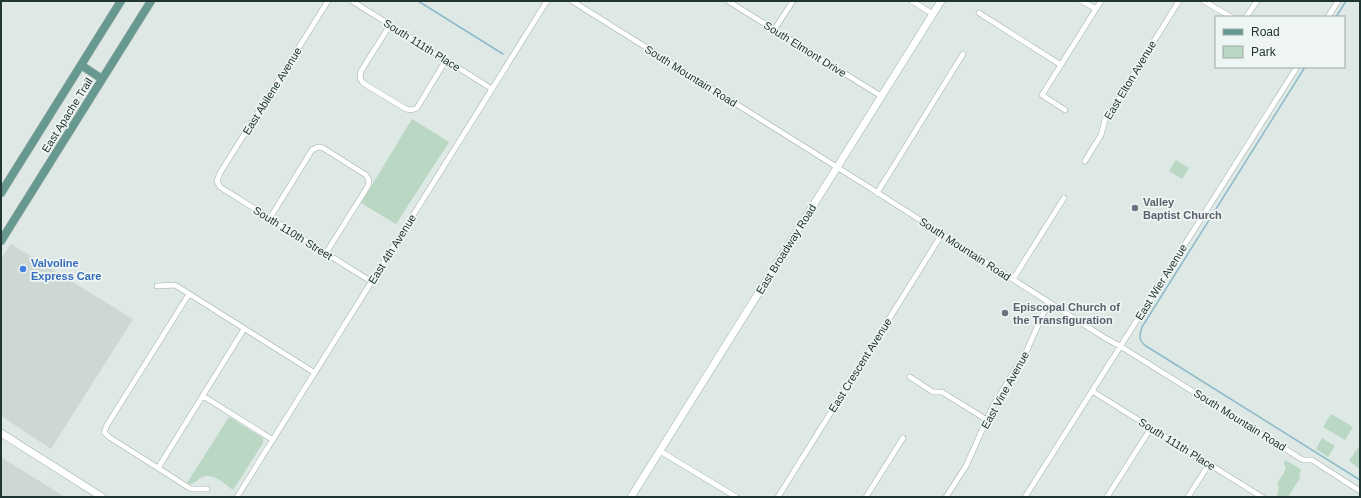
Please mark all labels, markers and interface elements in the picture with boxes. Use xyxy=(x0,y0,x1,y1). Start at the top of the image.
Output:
legend xyxy=(1215,16,1345,68)
street label: South 111th Place xyxy=(381,17,463,73)
street label: South Elmont Drive xyxy=(762,19,848,79)
text: Road xyxy=(1251,25,1280,39)
street label: East Elton Avenue xyxy=(1102,38,1158,122)
street label: South Mountain Road xyxy=(643,43,739,109)
street label: East Abilene Avenue xyxy=(240,45,304,137)
text: Park xyxy=(1251,45,1277,59)
street label: East Apache Trail xyxy=(39,76,95,154)
place label: Valley Baptist Church xyxy=(1143,196,1222,221)
street label: East Broadway Road xyxy=(754,202,818,296)
marker: Valley Baptist Church xyxy=(1130,203,1140,213)
street label: South 110th Street xyxy=(251,204,335,262)
street label: East 4th Avenue xyxy=(366,212,418,286)
street label: South Mountain Road xyxy=(917,215,1013,283)
street label: East Wier Avenue xyxy=(1133,242,1189,322)
place label: Valvoline Express Care xyxy=(31,257,101,282)
marker: Valvoline Express Care xyxy=(18,264,28,274)
place label: Episcopal Church of the Transfiguration xyxy=(1013,301,1120,326)
marker: Episcopal Church of the Transfiguration xyxy=(1000,308,1010,318)
street label: East Crescent Avenue xyxy=(826,316,894,414)
street label: East Vine Avenue xyxy=(979,349,1031,431)
street label: South Mountain Road xyxy=(1192,387,1288,453)
street label: South 111th Place xyxy=(1136,416,1218,472)

